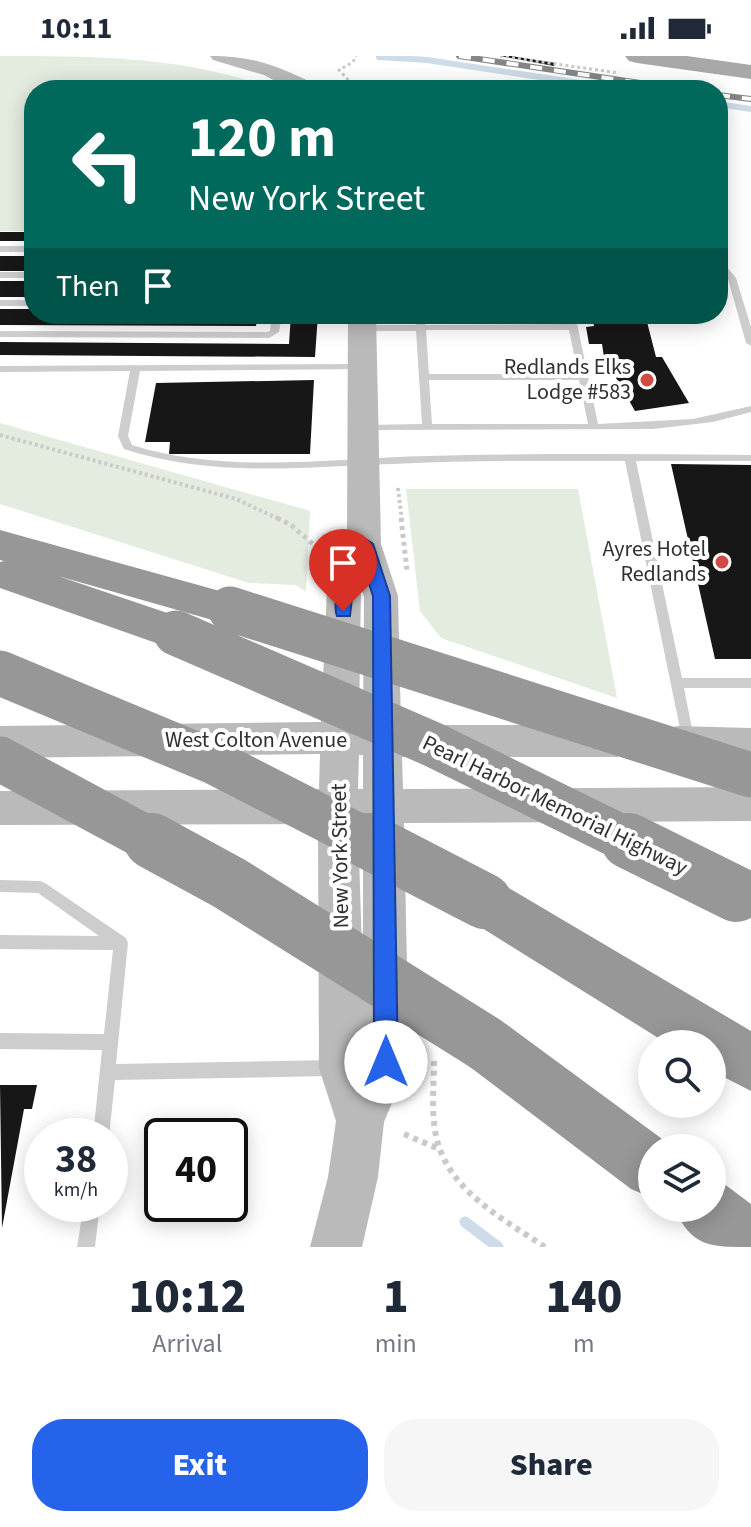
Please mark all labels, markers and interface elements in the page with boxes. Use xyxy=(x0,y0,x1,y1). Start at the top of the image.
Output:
text: 10:11 xyxy=(40,7,112,50)
text: 120 m xyxy=(188,99,336,178)
icon: left xyxy=(56,112,160,216)
text: New York Street xyxy=(188,173,425,224)
icon: arrive xyxy=(136,264,180,308)
text: Then xyxy=(56,265,120,308)
place label: Redlands Elks Lodge #583 xyxy=(504,351,631,408)
marker: Redlands Elks Lodge #583 xyxy=(638,371,656,389)
pin xyxy=(309,529,377,611)
place label: Ayres Hotel Redlands xyxy=(602,533,706,590)
icon: arrive xyxy=(321,541,365,585)
marker: Ayres Hotel Redlands xyxy=(713,553,731,571)
street label: West Colton Avenue xyxy=(165,724,347,756)
street label: Pearl Harbor Memorial Highway xyxy=(417,727,694,884)
street label: New York Street xyxy=(323,783,357,929)
position arrow xyxy=(344,1020,428,1104)
map controls xyxy=(638,1030,726,1222)
button: search xyxy=(638,1030,726,1118)
speed limit sign: 40 xyxy=(144,1118,248,1222)
text: 38 xyxy=(55,1131,97,1188)
button: layers xyxy=(638,1134,726,1222)
text: km/h xyxy=(54,1176,98,1204)
text: 10:12 xyxy=(129,1263,246,1331)
text: 1 xyxy=(383,1263,409,1331)
text: 140 xyxy=(545,1263,622,1331)
text: Arrival xyxy=(152,1325,222,1362)
text: min xyxy=(375,1325,417,1362)
text: m xyxy=(573,1325,595,1362)
button: Exit xyxy=(32,1419,368,1511)
button: Share xyxy=(384,1419,719,1511)

